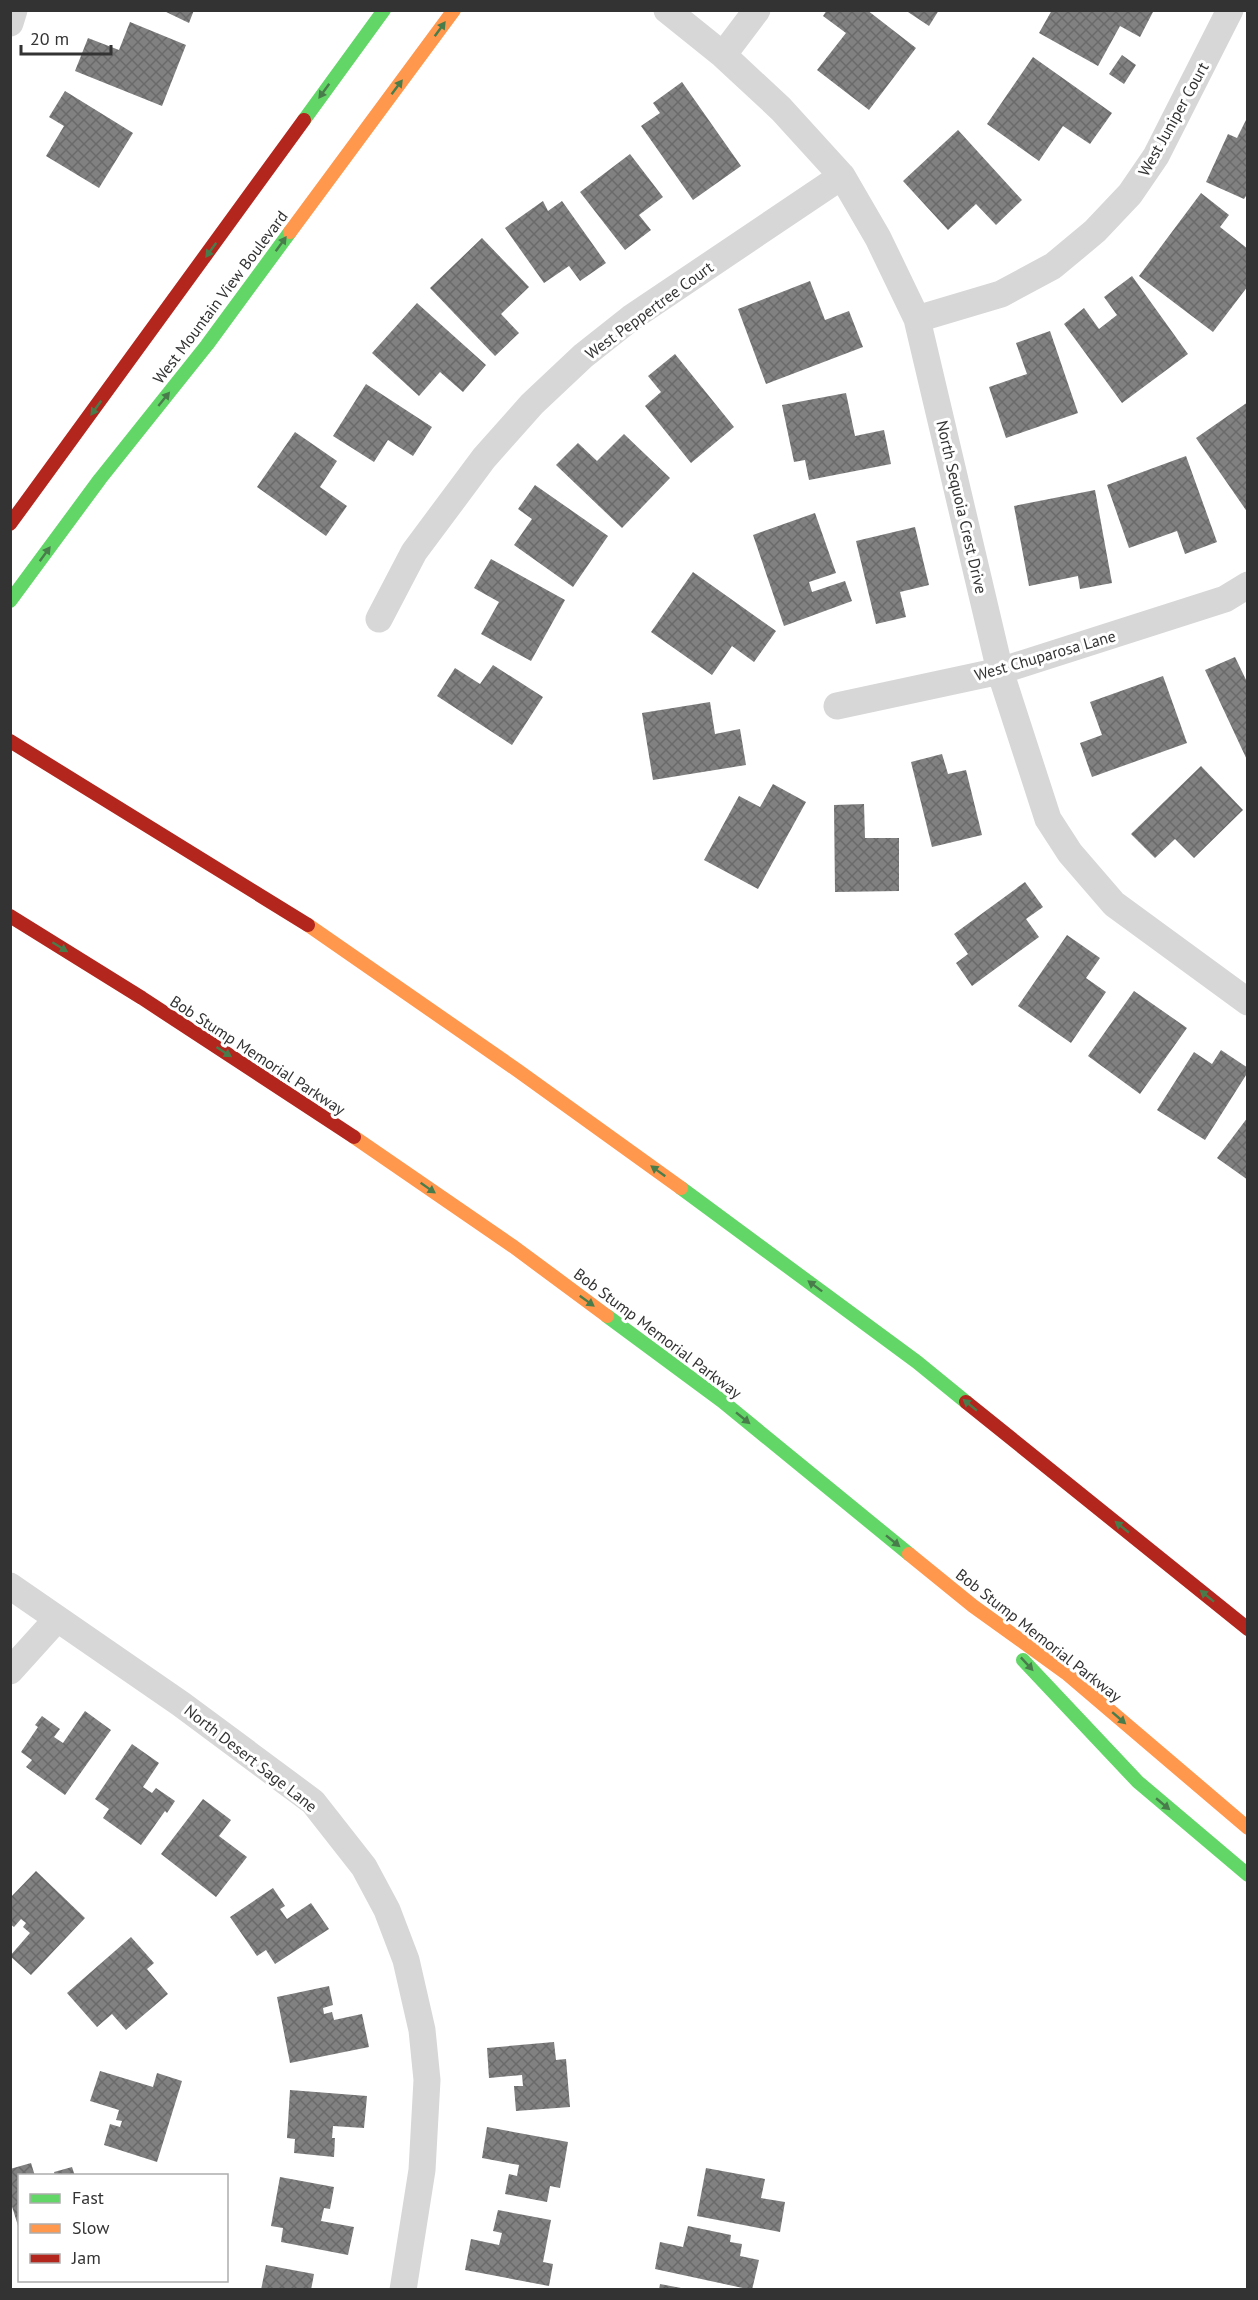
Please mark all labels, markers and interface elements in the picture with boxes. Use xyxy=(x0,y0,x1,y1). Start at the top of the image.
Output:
scale bar xyxy=(21,18,111,56)
one-way arrow xyxy=(434,22,446,38)
text: 20 m xyxy=(30,27,69,50)
street label: West Juniper Court xyxy=(1133,58,1213,179)
one-way arrow xyxy=(391,79,403,95)
one-way arrow xyxy=(319,84,331,99)
street label: West Mountain View Boulevard xyxy=(148,206,292,388)
one-way arrow xyxy=(275,236,287,252)
one-way arrow xyxy=(205,241,217,257)
street label: West Peppertree Court xyxy=(581,257,717,363)
one-way arrow xyxy=(157,391,170,407)
one-way arrow xyxy=(90,399,102,415)
street label: North Sequoia Crest Drive xyxy=(932,418,992,596)
one-way arrow xyxy=(39,546,51,562)
street label: West Chuparosa Lane xyxy=(972,625,1118,685)
one-way arrow xyxy=(52,942,68,953)
street label: Bob Stump Memorial Parkway xyxy=(167,991,350,1119)
one-way arrow xyxy=(216,1047,232,1058)
one-way arrow xyxy=(650,1165,666,1177)
one-way arrow xyxy=(419,1182,435,1194)
street label: Bob Stump Memorial Parkway xyxy=(570,1263,746,1403)
one-way arrow xyxy=(808,1280,824,1292)
one-way arrow xyxy=(578,1295,594,1307)
one-way arrow xyxy=(962,1398,978,1411)
one-way arrow xyxy=(735,1411,751,1424)
one-way arrow xyxy=(1114,1520,1130,1533)
one-way arrow xyxy=(886,1535,901,1547)
street label: Bob Stump Memorial Parkway xyxy=(952,1564,1126,1706)
one-way arrow xyxy=(1200,1591,1215,1603)
one-way arrow xyxy=(1020,1657,1034,1672)
street label: North Desert Sage Lane xyxy=(181,1700,321,1816)
one-way arrow xyxy=(1111,1711,1126,1724)
one-way arrow xyxy=(1155,1797,1171,1810)
legend xyxy=(18,2174,228,2282)
text: Fast xyxy=(72,2186,104,2209)
text: Slow xyxy=(72,2216,110,2239)
text: Jam xyxy=(71,2246,101,2269)

